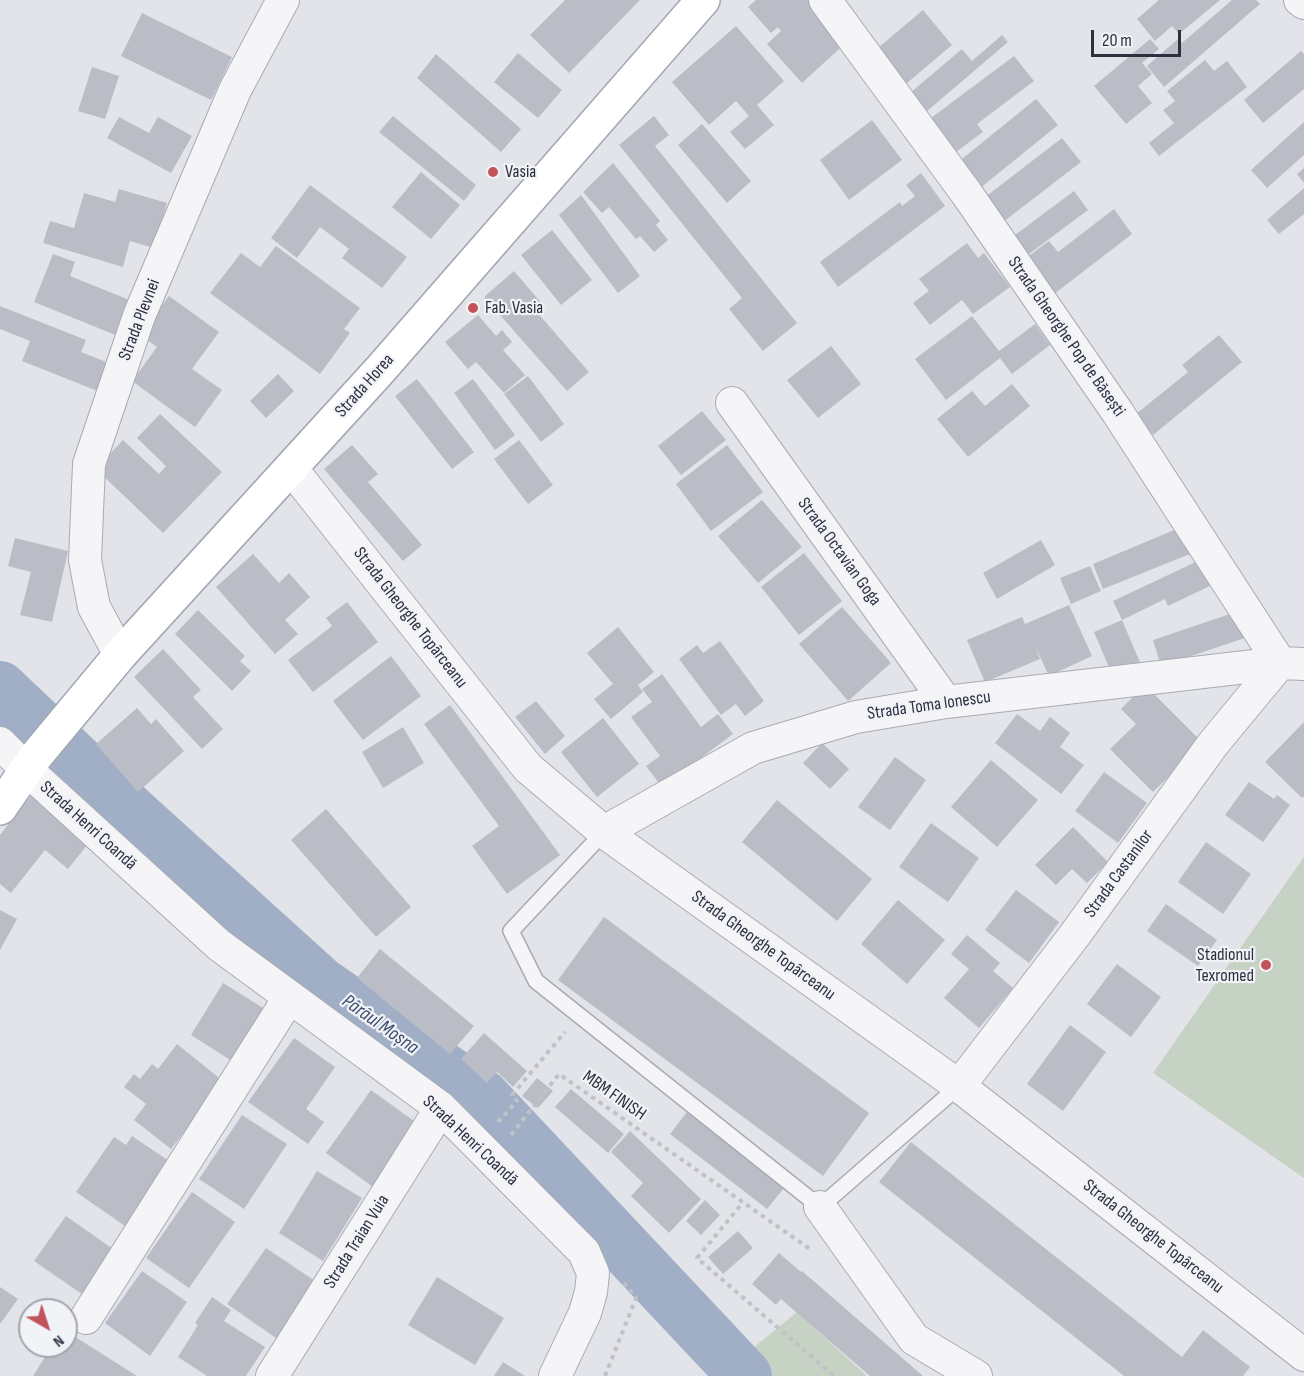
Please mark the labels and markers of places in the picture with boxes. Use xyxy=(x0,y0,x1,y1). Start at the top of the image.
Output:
place label: Vasia xyxy=(505,161,536,183)
marker: Vasia xyxy=(486,165,500,179)
place label: Fab. Vasia xyxy=(485,297,543,319)
marker: Fab. Vasia xyxy=(466,301,480,315)
place label: Stadionul Texromed xyxy=(1195,944,1254,986)
marker: Stadionul Texromed xyxy=(1259,958,1273,972)

